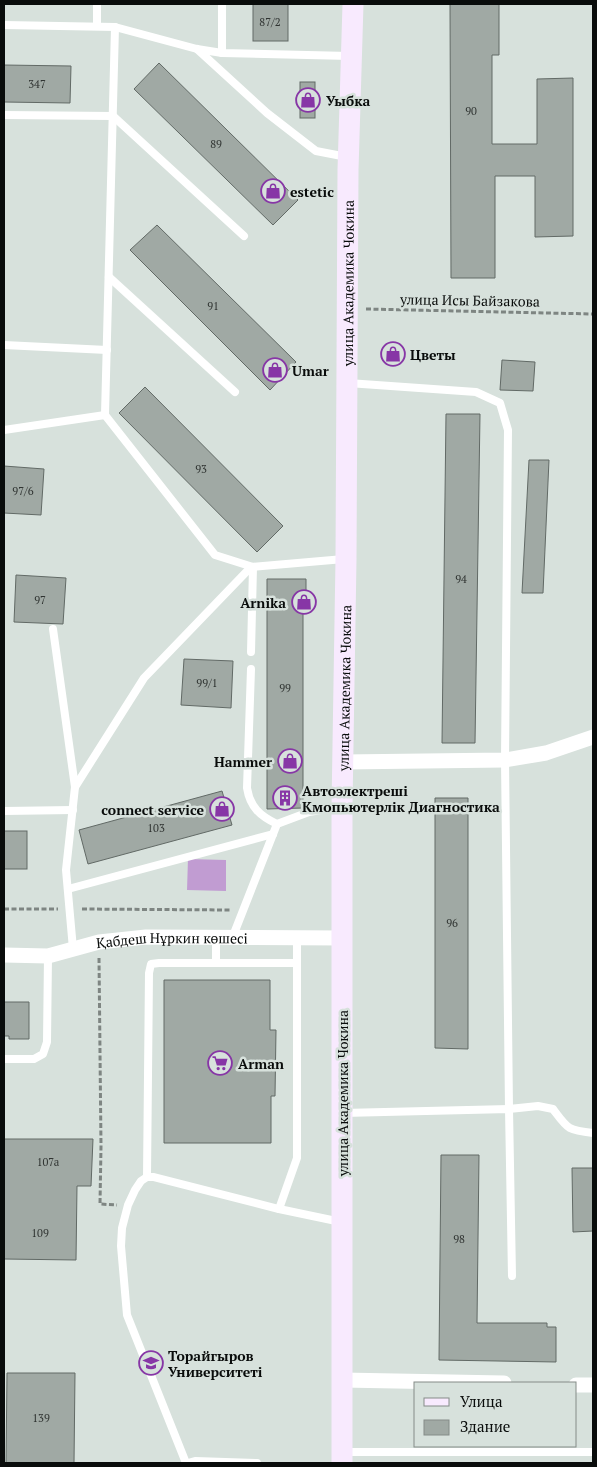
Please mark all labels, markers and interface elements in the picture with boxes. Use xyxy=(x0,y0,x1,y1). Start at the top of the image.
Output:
house number: 87/2 xyxy=(259,15,281,29)
house number: 347 xyxy=(28,77,46,91)
shop icon: Уыбка xyxy=(295,87,321,113)
place label: Уыбка xyxy=(326,91,370,110)
house number: 90 xyxy=(465,104,477,118)
house number: 89 xyxy=(210,137,222,151)
shop icon: estetic xyxy=(260,178,286,204)
place label: estetic xyxy=(290,182,334,201)
street label: улица Академика Чокина xyxy=(337,200,357,367)
street label: улица Исы Байзакова xyxy=(399,289,540,311)
house number: 91 xyxy=(207,299,219,313)
shop icon: Цветы xyxy=(380,341,406,367)
place label: Цветы xyxy=(410,345,456,364)
shop icon: Umar xyxy=(262,357,288,383)
place label: Umar xyxy=(292,361,329,380)
house number: 93 xyxy=(195,462,207,476)
house number: 97/6 xyxy=(12,484,34,498)
house number: 94 xyxy=(455,572,467,586)
shop icon: Arnika xyxy=(291,589,317,615)
house number: 97 xyxy=(34,593,46,607)
place label: Arnika xyxy=(240,593,286,612)
street label: улица Академика Чокина xyxy=(333,605,355,772)
house number: 99/1 xyxy=(196,676,218,690)
house number: 99 xyxy=(279,681,291,695)
shop icon: Hammer xyxy=(277,748,303,774)
place label: Hammer xyxy=(214,752,272,771)
place label: Автоэлектреші Кмопьютерлік Диагностика xyxy=(302,781,500,816)
building icon: Автоэлектреші Кмопьютерлік Диагностика xyxy=(272,785,298,811)
shop icon: connect service xyxy=(209,796,235,822)
place label: connect service xyxy=(101,800,204,819)
house number: 103 xyxy=(147,821,165,835)
house number: 96 xyxy=(446,916,458,930)
street label: Қабдеш Нұркин көшесі xyxy=(95,927,248,952)
street label: улица Академика Чокина xyxy=(333,1010,352,1177)
supermarket icon: Arman xyxy=(207,1050,233,1076)
place label: Arman xyxy=(238,1054,284,1073)
house number: 107а xyxy=(37,1155,60,1169)
house number: 109 xyxy=(31,1226,49,1240)
house number: 98 xyxy=(453,1232,465,1246)
place label: Торайгыров Университеті xyxy=(168,1346,263,1381)
school or university icon: Торайгыров Университеті xyxy=(138,1350,164,1376)
legend xyxy=(414,1382,577,1447)
text: Улица xyxy=(460,1391,503,1411)
house number: 139 xyxy=(32,1411,50,1425)
text: Здание xyxy=(460,1416,510,1436)

